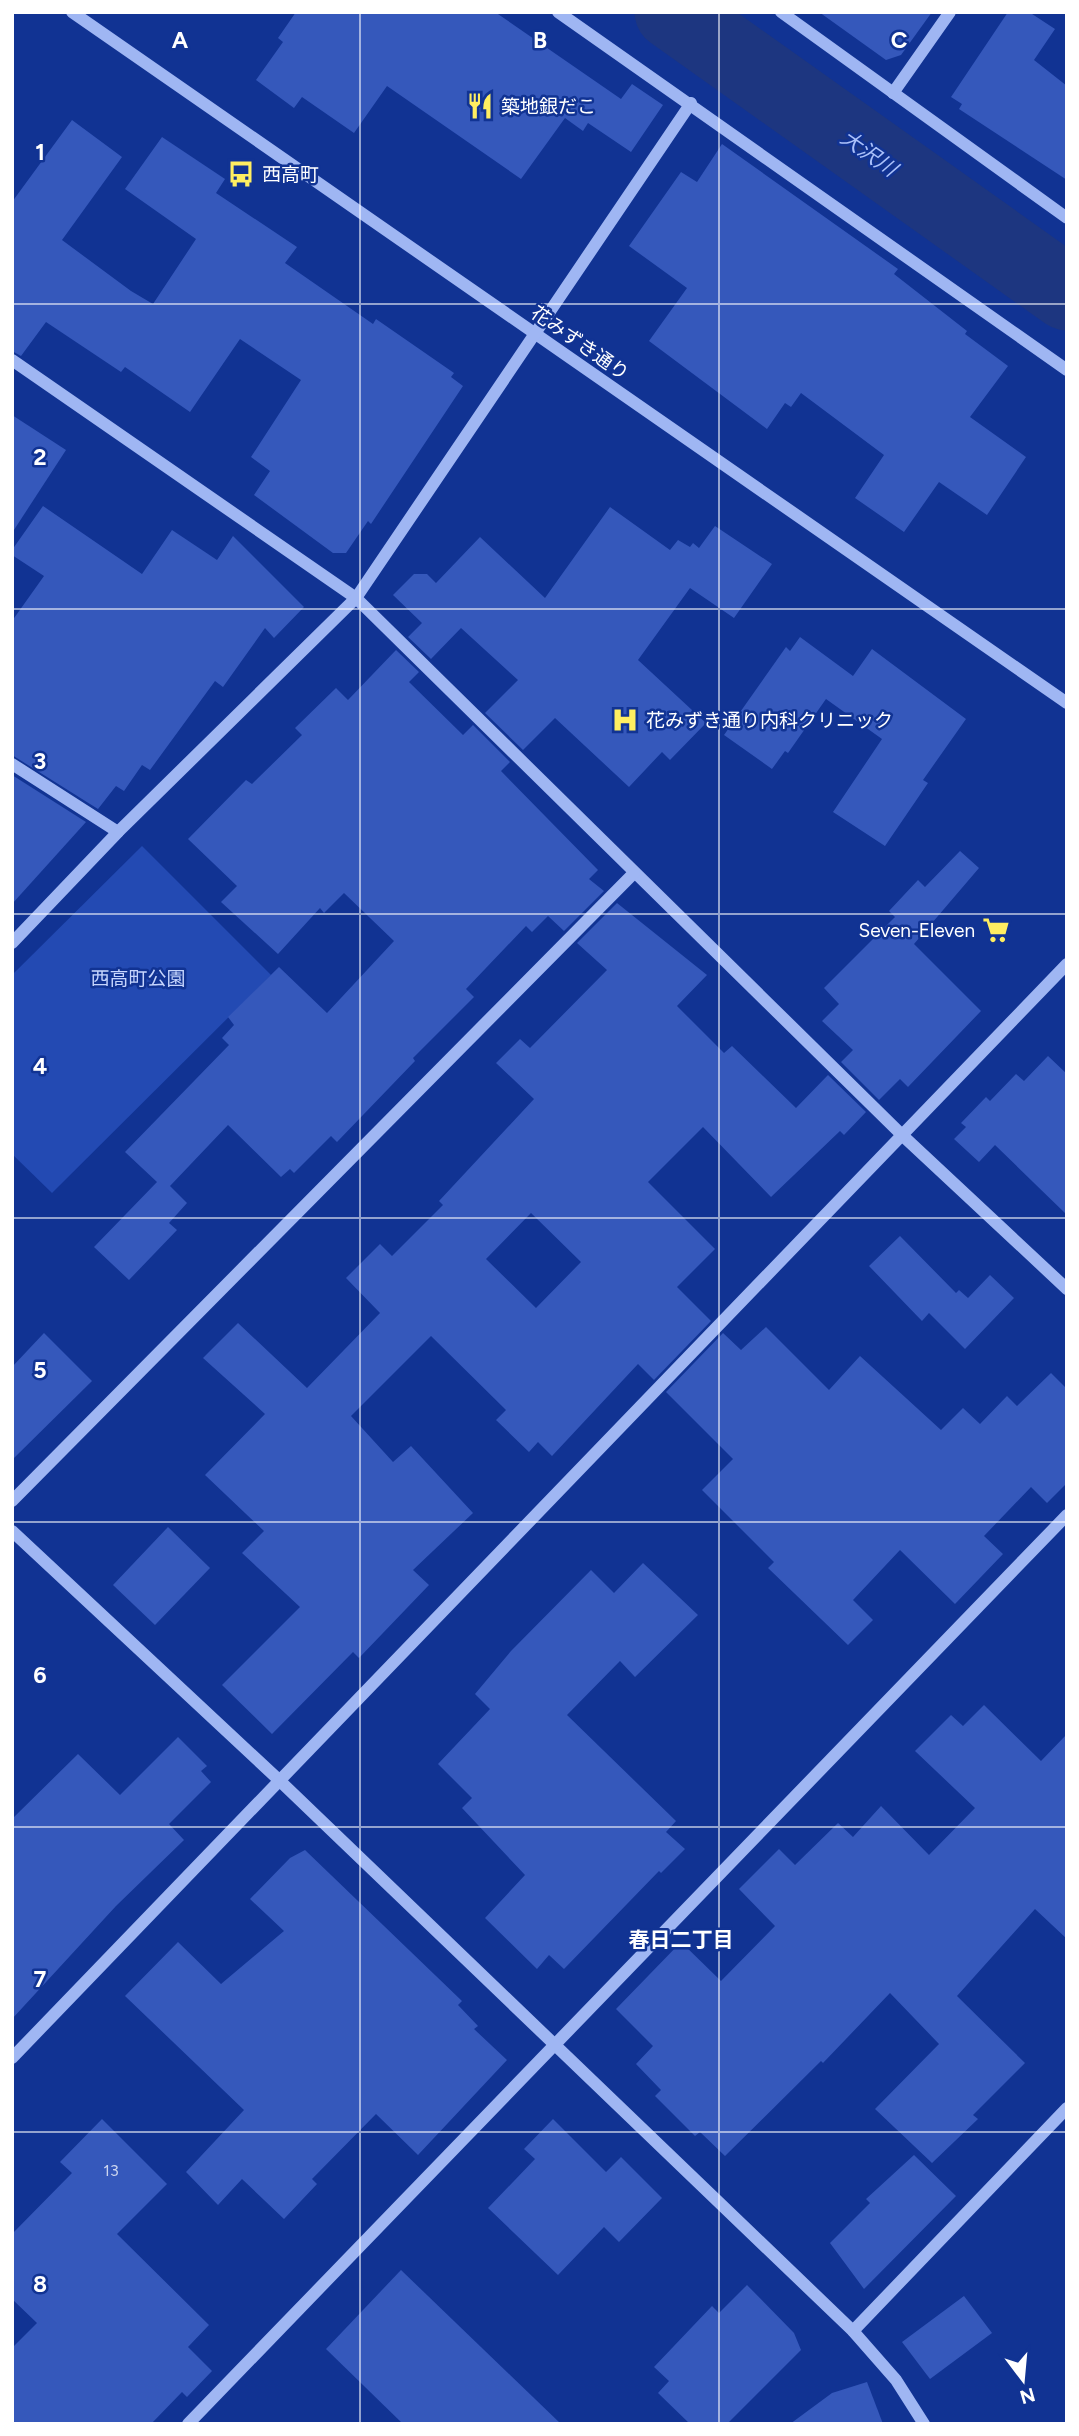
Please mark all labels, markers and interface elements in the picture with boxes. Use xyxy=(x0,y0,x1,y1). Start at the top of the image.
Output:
text: A xyxy=(172,26,189,54)
text: B xyxy=(533,26,547,54)
text: C xyxy=(891,26,908,54)
restaurant icon: 築地銀だこ xyxy=(465,91,495,121)
place label: 築地銀だこ xyxy=(501,95,596,118)
water label: 大沢川 xyxy=(836,125,904,182)
text: 1 xyxy=(35,138,45,166)
bus stop icon: 西高町 xyxy=(226,159,256,189)
place label: 西高町 xyxy=(262,163,319,186)
street label: 花みずき通り xyxy=(527,301,633,385)
text: 2 xyxy=(33,443,47,471)
hospital icon: 花みずき通り内科クリニック xyxy=(610,705,640,735)
place label: 花みずき通り内科クリニック xyxy=(646,709,893,732)
text: 3 xyxy=(34,747,46,775)
supermarket icon: Seven-Eleven xyxy=(981,915,1011,945)
place label: Seven-Eleven xyxy=(858,919,975,942)
park label: 西高町公園 xyxy=(90,967,186,990)
text: 4 xyxy=(33,1052,47,1080)
text: 5 xyxy=(33,1356,47,1384)
text: 6 xyxy=(33,1661,47,1689)
district label: 春日二丁目 xyxy=(629,1927,734,1952)
text: 7 xyxy=(34,1965,47,1993)
house number: 13 xyxy=(103,2161,119,2180)
text: 8 xyxy=(33,2270,47,2298)
north arrow xyxy=(988,2345,1058,2415)
text: N xyxy=(1017,2383,1038,2409)

